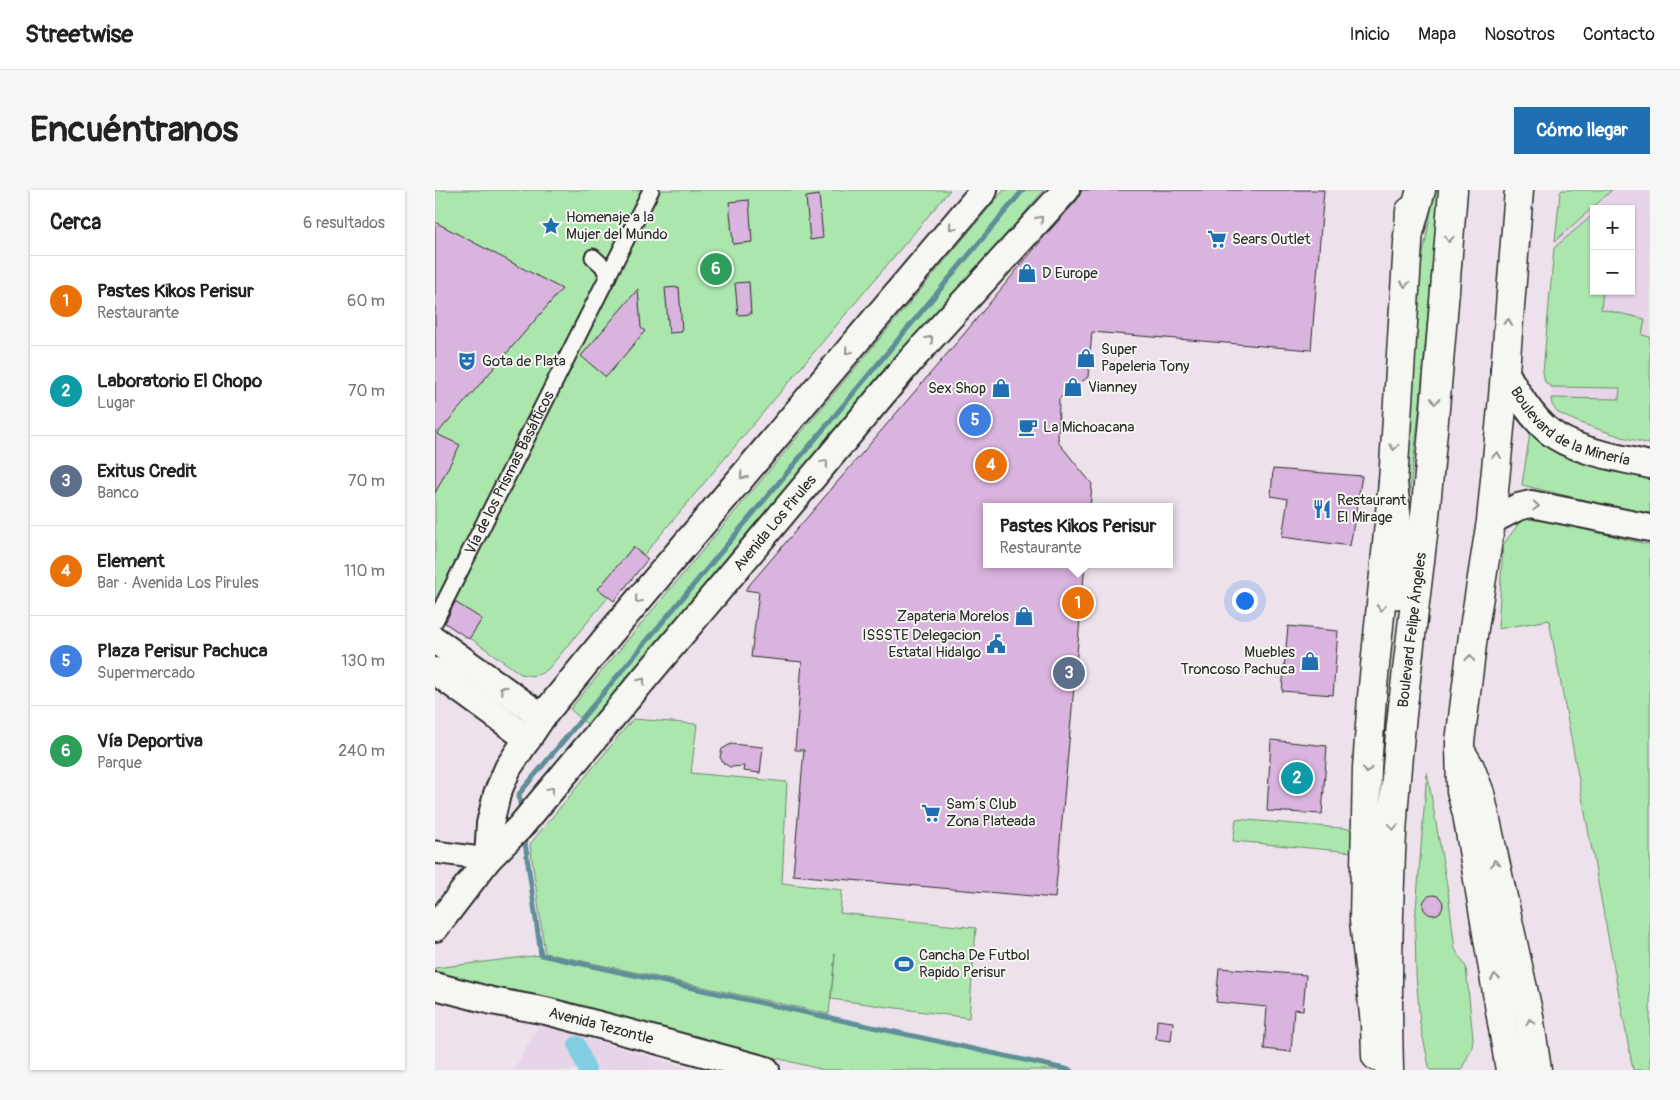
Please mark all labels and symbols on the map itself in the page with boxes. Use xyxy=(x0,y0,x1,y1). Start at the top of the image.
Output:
place label: Homenaje a la Mujer del Mundo xyxy=(566,208,667,244)
place icon: Homenaje a la Mujer del Mundo xyxy=(540,215,562,237)
one-way arrow xyxy=(1034,216,1043,225)
one-way arrow xyxy=(949,222,958,231)
supermarket icon: Sears Outlet xyxy=(1206,228,1228,250)
place label: Sears Outlet xyxy=(1232,230,1312,249)
one-way arrow xyxy=(1444,235,1455,243)
pin: 6 xyxy=(700,250,732,288)
shop icon: D Europe xyxy=(1016,262,1038,284)
place label: D Europe xyxy=(1042,264,1098,283)
one-way arrow xyxy=(1400,281,1411,289)
one-way arrow xyxy=(1502,317,1513,325)
one-way arrow xyxy=(925,336,934,345)
place label: Super Papeleria Tony xyxy=(1101,340,1190,376)
one-way arrow xyxy=(844,346,853,355)
shop icon: Super Papeleria Tony xyxy=(1075,347,1097,369)
theatre icon: Gota de Plata xyxy=(456,350,478,372)
place label: Gota de Plata xyxy=(482,352,566,371)
shop icon: Vianney xyxy=(1062,376,1084,398)
shop icon: Sex Shop xyxy=(990,377,1012,399)
place label: Vianney xyxy=(1088,378,1138,397)
place label: Sex Shop xyxy=(928,379,986,398)
street label: Boulevard de la Minería xyxy=(1506,383,1632,470)
street label: Vía de los Prismas Basálticos xyxy=(461,388,559,558)
one-way arrow xyxy=(1430,397,1441,405)
pin: 5 xyxy=(959,401,991,439)
cafe icon: La Michoacana xyxy=(1017,416,1039,438)
place label: La Michoacana xyxy=(1043,418,1134,437)
one-way arrow xyxy=(1388,443,1399,451)
pin: 4 xyxy=(975,446,1007,484)
one-way arrow xyxy=(1491,451,1502,459)
one-way arrow xyxy=(819,460,828,469)
one-way arrow xyxy=(739,470,748,479)
street label: Avenida Los Pirules xyxy=(729,471,821,575)
place label: Restaurant El Mirage xyxy=(1337,491,1407,527)
restaurant icon: Restaurant El Mirage xyxy=(1311,498,1333,520)
one-way arrow xyxy=(1532,500,1540,511)
street label: Boulevard Felipe Ángeles xyxy=(1394,551,1431,709)
pin: 1 xyxy=(1062,584,1094,622)
your location xyxy=(1232,588,1258,614)
one-way arrow xyxy=(635,594,644,603)
shop icon: Zapateria Morelos xyxy=(1013,605,1035,627)
one-way arrow xyxy=(1375,605,1386,613)
place label: Zapateria Morelos xyxy=(897,607,1009,626)
place label: ISSSTE Delegacion Estatal Hidalgo xyxy=(862,626,981,662)
public building icon: ISSSTE Delegacion Estatal Hidalgo xyxy=(985,633,1007,655)
place label: Muebles Troncoso Pachuca xyxy=(1181,643,1295,679)
shop icon: Muebles Troncoso Pachuca xyxy=(1299,650,1321,672)
pin: 3 xyxy=(1053,654,1085,692)
one-way arrow xyxy=(1465,654,1475,662)
one-way arrow xyxy=(636,678,645,687)
one-way arrow xyxy=(499,686,508,695)
pin: 2 xyxy=(1281,759,1313,797)
one-way arrow xyxy=(1362,767,1373,775)
one-way arrow xyxy=(545,786,554,795)
place label: Sam´s Club Zona Plateada xyxy=(946,795,1035,831)
supermarket icon: Sam´s Club Zona Plateada xyxy=(920,802,942,824)
one-way arrow xyxy=(1388,823,1399,831)
one-way arrow xyxy=(1491,859,1501,868)
place label: Cancha De Futbol Rapido Perisur xyxy=(919,946,1030,982)
sports icon: Cancha De Futbol Rapido Perisur xyxy=(893,953,915,975)
one-way arrow xyxy=(1490,972,1500,981)
street label: Avenida Tezontle xyxy=(547,1003,656,1049)
one-way arrow xyxy=(1525,1017,1535,1026)

